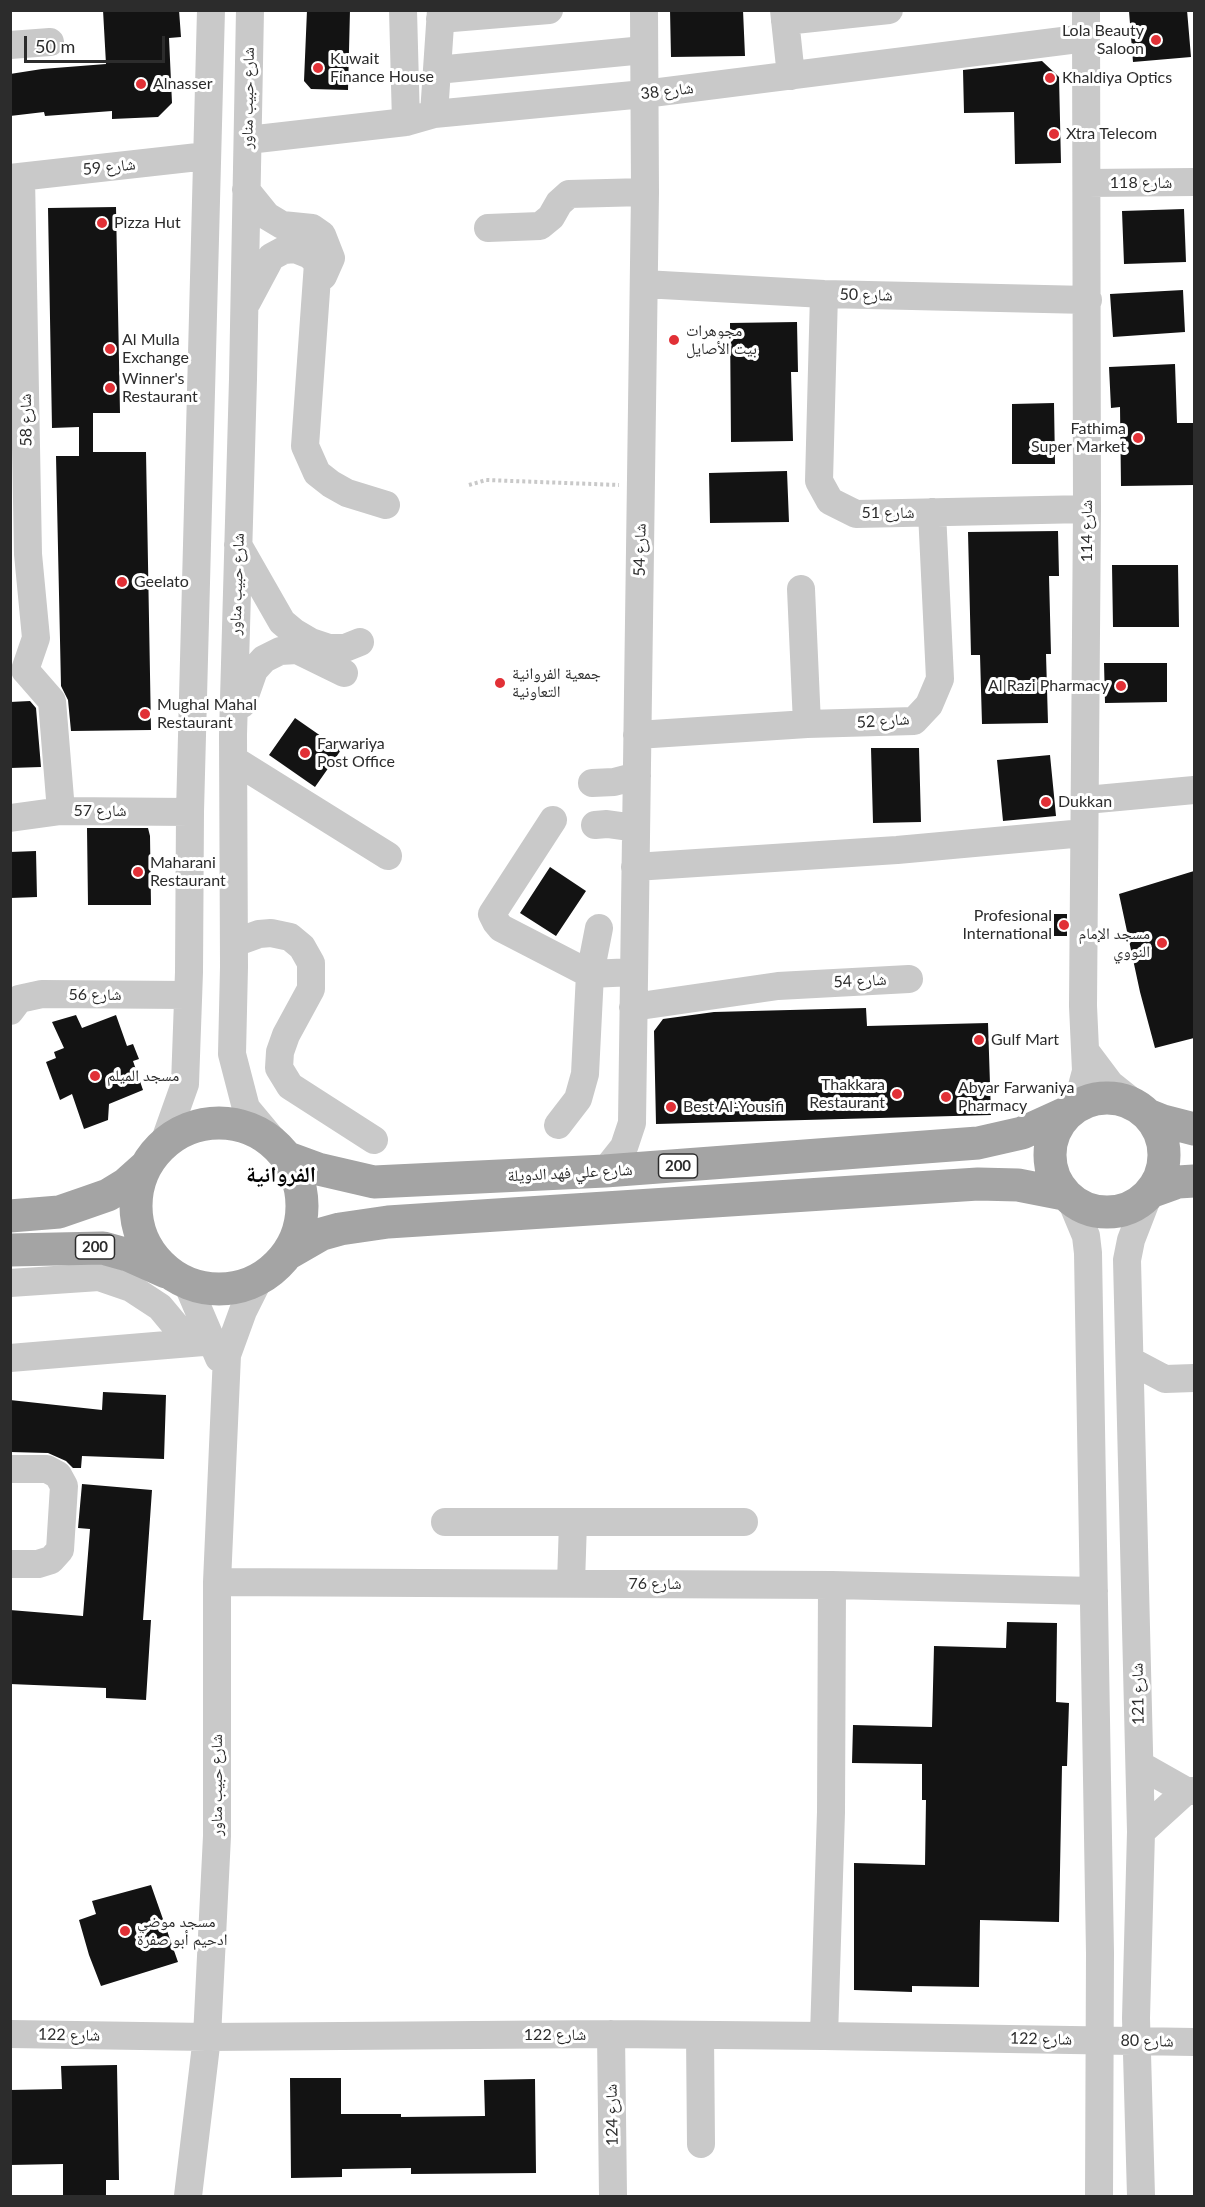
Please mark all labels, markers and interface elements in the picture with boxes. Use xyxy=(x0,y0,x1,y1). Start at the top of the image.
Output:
place label: Lola Beauty Saloon xyxy=(1062,21,1144,59)
scale bar xyxy=(27,24,168,62)
marker: Lola Beauty Saloon xyxy=(1149,33,1163,47)
text: 50 m xyxy=(35,35,75,57)
street label: شارع حبيب مناور xyxy=(238,47,258,149)
place label: Kuwait Finance House xyxy=(330,49,434,87)
marker: Kuwait Finance House xyxy=(311,61,325,75)
place label: Khaldiya Optics xyxy=(1062,68,1172,88)
marker: Khaldiya Optics xyxy=(1043,71,1057,85)
place label: Alnasser xyxy=(153,74,213,94)
marker: Alnasser xyxy=(134,77,148,91)
street label: شارع 38 xyxy=(639,78,695,104)
place label: Xtra Telecom xyxy=(1066,124,1157,144)
marker: Xtra Telecom xyxy=(1047,127,1061,141)
street label: شارع 59 xyxy=(82,155,136,179)
street label: شارع 118 xyxy=(1110,173,1172,193)
place label: Pizza Hut xyxy=(114,213,181,233)
marker: Pizza Hut xyxy=(95,216,109,230)
street label: شارع 50 xyxy=(839,285,893,305)
place label: مجوهرات بيت الأصايل xyxy=(686,321,757,359)
place label: Al Mulla Exchange xyxy=(122,330,189,368)
marker: مجوهرات بيت الأصايل xyxy=(667,333,681,347)
marker: Al Mulla Exchange xyxy=(103,342,117,356)
place label: Winner's Restaurant xyxy=(122,369,198,407)
marker: Winner's Restaurant xyxy=(103,381,117,395)
street label: شارع 58 xyxy=(16,393,36,447)
place label: Fathima Super Market xyxy=(1031,419,1126,457)
marker: Fathima Super Market xyxy=(1131,431,1145,445)
street label: شارع 114 xyxy=(1077,500,1097,562)
street label: شارع 51 xyxy=(861,503,915,523)
street label: شارع 54 xyxy=(630,523,650,577)
street label: شارع حبيب مناور xyxy=(226,533,248,635)
place label: Geelato xyxy=(134,572,189,592)
marker: Geelato xyxy=(115,575,129,589)
place label: جمعية الفروانية التعاونية xyxy=(512,664,601,702)
marker: جمعية الفروانية التعاونية xyxy=(493,676,507,690)
place label: Al Razi Pharmacy xyxy=(988,676,1109,696)
marker: Al Razi Pharmacy xyxy=(1114,679,1128,693)
place label: Mughal Mahal Restaurant xyxy=(157,695,257,733)
marker: Mughal Mahal Restaurant xyxy=(138,707,152,721)
street label: شارع 52 xyxy=(856,710,910,732)
place label: Farwariya Post Office xyxy=(317,734,395,772)
marker: Farwariya Post Office xyxy=(298,746,312,760)
place label: Dukkan xyxy=(1058,792,1112,812)
marker: Dukkan xyxy=(1039,795,1053,809)
street label: شارع 57 xyxy=(73,801,127,821)
place label: Maharani Restaurant xyxy=(150,853,226,891)
marker: Maharani Restaurant xyxy=(131,865,145,879)
place label: Profesional International xyxy=(962,906,1052,944)
marker: Profesional International xyxy=(1057,918,1071,932)
place label: مسجد الإمام النووي xyxy=(1078,924,1150,962)
marker: مسجد الإمام النووي xyxy=(1155,936,1169,950)
street label: شارع 54 xyxy=(833,970,887,992)
street label: شارع 56 xyxy=(68,985,122,1005)
place label: Gulf Mart xyxy=(991,1030,1059,1050)
marker: Gulf Mart xyxy=(972,1033,986,1047)
place label: مسجد الميلم xyxy=(107,1066,179,1086)
marker: مسجد الميلم xyxy=(88,1069,102,1083)
place label: Thakkara Restaurant xyxy=(809,1075,885,1113)
place label: Abyar Farwaniya Pharmacy xyxy=(958,1078,1074,1116)
marker: Thakkara Restaurant xyxy=(890,1087,904,1101)
marker: Abyar Farwaniya Pharmacy xyxy=(939,1090,953,1104)
place label: Best Al-Yousifi xyxy=(683,1097,784,1117)
marker: Best Al-Yousifi xyxy=(664,1100,678,1114)
road number: 200 xyxy=(658,1154,698,1178)
street label: شارع علي فهد الدويلة xyxy=(507,1160,633,1186)
district label: الفروانية xyxy=(246,1162,316,1188)
road number: 200 xyxy=(76,1235,115,1259)
street label: شارع 76 xyxy=(628,1574,682,1594)
street label: شارع 121 xyxy=(1128,1663,1148,1725)
street label: شارع حبيب مناور xyxy=(207,1734,227,1836)
place label: مسجد موضي ادحيم أبو صفرة xyxy=(137,1912,227,1950)
marker: مسجد موضي ادحيم أبو صفرة xyxy=(118,1924,132,1938)
street label: شارع 122 xyxy=(38,2025,100,2045)
street label: شارع 122 xyxy=(524,2025,586,2045)
street label: شارع 122 xyxy=(1010,2029,1072,2049)
street label: شارع 80 xyxy=(1120,2031,1174,2051)
street label: شارع 124 xyxy=(602,2084,622,2146)

